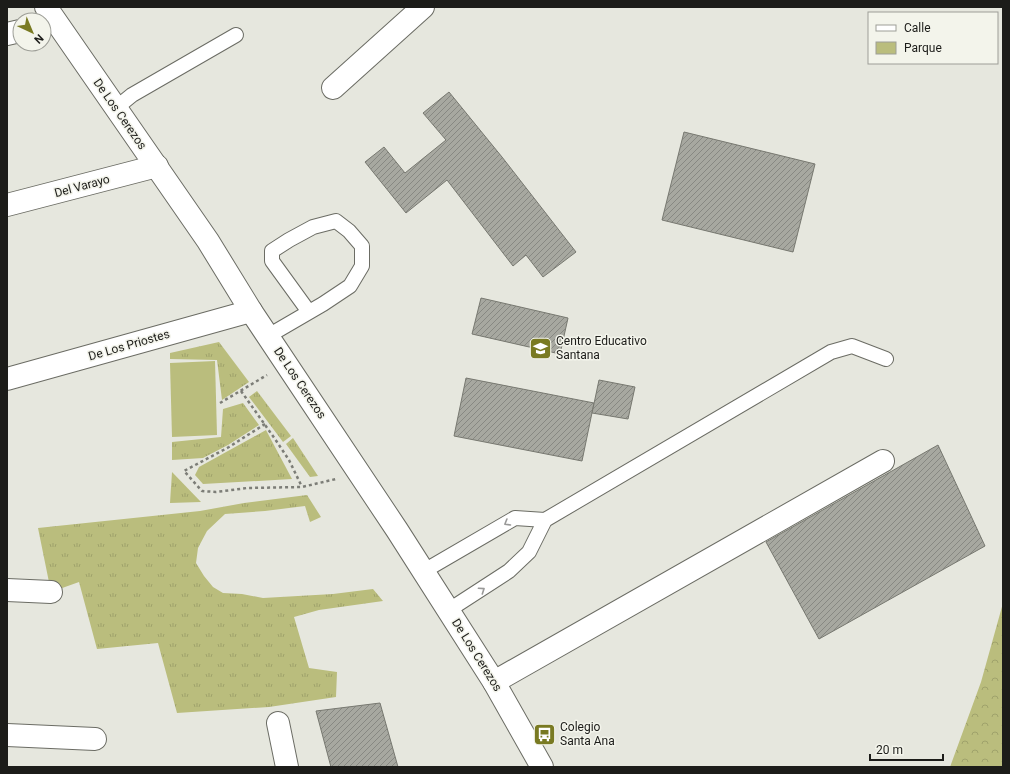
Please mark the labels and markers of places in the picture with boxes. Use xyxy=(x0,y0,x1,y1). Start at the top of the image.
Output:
place label: Centro Educativo Santana xyxy=(556,334,647,362)
school or university icon: Centro Educativo Santana xyxy=(528,335,554,361)
place label: Colegio Santa Ana xyxy=(560,720,615,748)
bus stop icon: Colegio Santa Ana xyxy=(532,721,558,747)

